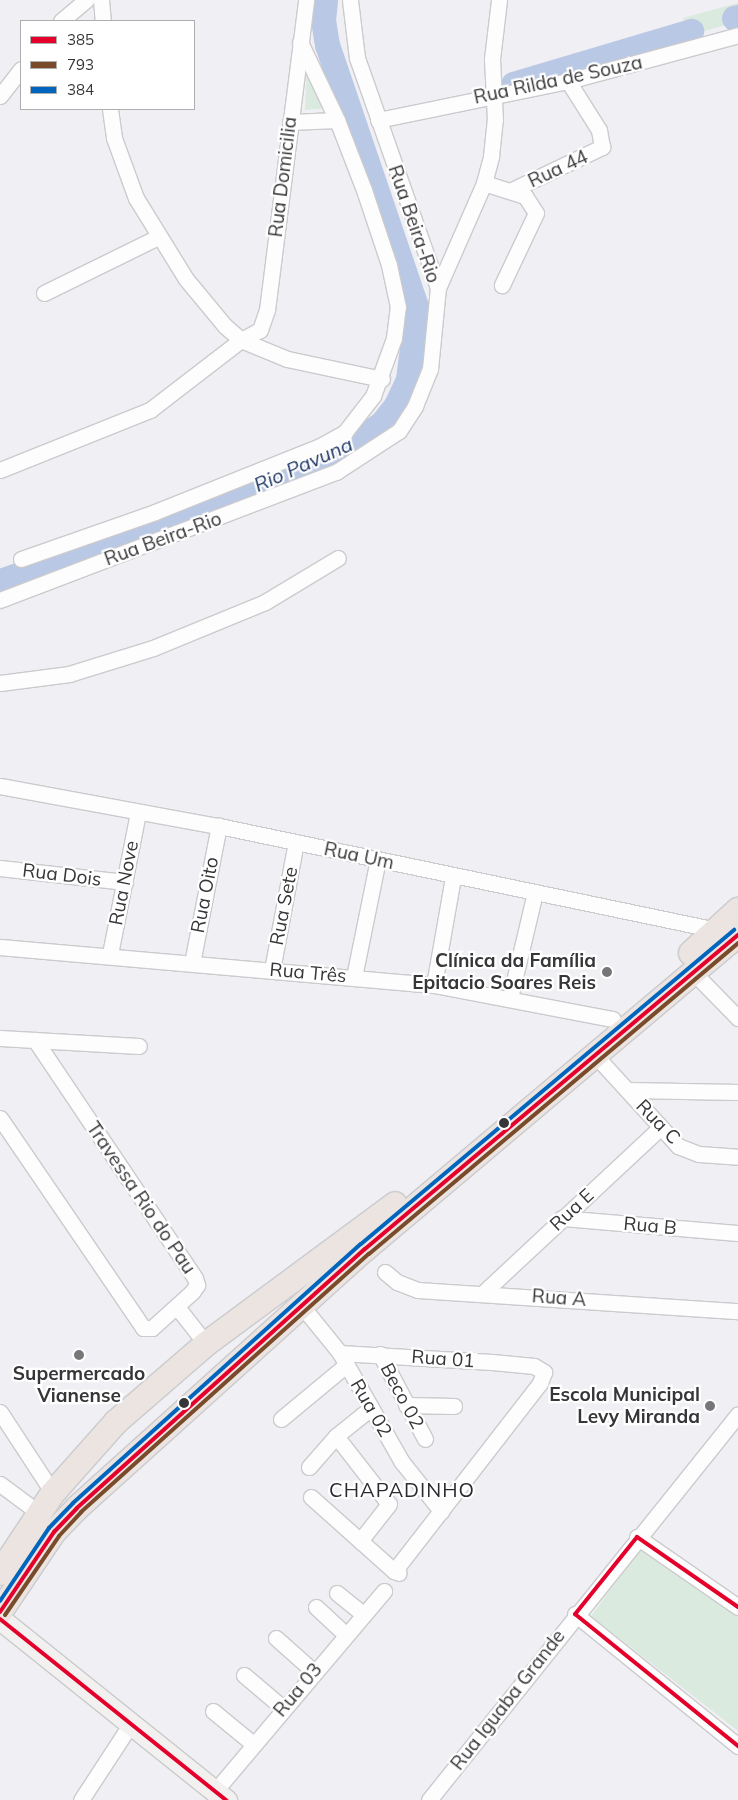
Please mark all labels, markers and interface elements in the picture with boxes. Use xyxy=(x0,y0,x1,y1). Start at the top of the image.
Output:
legend xyxy=(20,20,195,110)
text: 385 xyxy=(67,30,94,49)
street label: Rua Rilda de Souza xyxy=(472,51,644,109)
text: 793 xyxy=(67,55,94,74)
text: 384 xyxy=(67,80,94,99)
street label: Rua Domicilia xyxy=(264,116,302,238)
street label: Rua 44 xyxy=(525,145,591,193)
street label: Rua Beira-Rio xyxy=(383,162,445,286)
water label: Rio Pavuna xyxy=(250,432,356,496)
street label: Rua Beira-Rio xyxy=(101,507,225,571)
street label: Rua Um xyxy=(322,837,396,875)
street label: Rua Nove xyxy=(105,839,143,927)
street label: Rua Oito xyxy=(186,855,224,935)
street label: Rua Dois xyxy=(21,859,103,891)
street label: Rua Sete xyxy=(265,865,303,947)
place label: Clínica da Família Epitacio Soares Reis xyxy=(412,950,596,994)
street label: Rua Três xyxy=(269,958,347,988)
marker: Clínica da Família Epitacio Soares Reis xyxy=(600,965,614,979)
street label: Rua C xyxy=(631,1095,685,1149)
street label: Travessa Rio do Pau xyxy=(82,1118,200,1278)
unlabelled marker xyxy=(499,1118,509,1128)
street label: Rua E xyxy=(545,1184,599,1236)
street label: Rua B xyxy=(622,1212,678,1240)
street label: Rua A xyxy=(531,1285,587,1311)
street label: Rua 01 xyxy=(411,1345,475,1373)
marker: Supermercado Vianense xyxy=(73,1349,85,1361)
street label: Beco 02 xyxy=(375,1359,429,1433)
place label: Supermercado Vianense xyxy=(13,1363,145,1407)
street label: Rua 02 xyxy=(345,1375,397,1441)
place label: Escola Municipal Levy Miranda xyxy=(549,1384,700,1428)
unlabelled marker xyxy=(179,1398,189,1408)
marker: Escola Municipal Levy Miranda xyxy=(704,1400,716,1412)
district label: CHAPADINHO xyxy=(328,1477,476,1501)
street label: Rua Iguaba Grande xyxy=(446,1625,570,1775)
street label: Rua 03 xyxy=(269,1658,327,1722)

